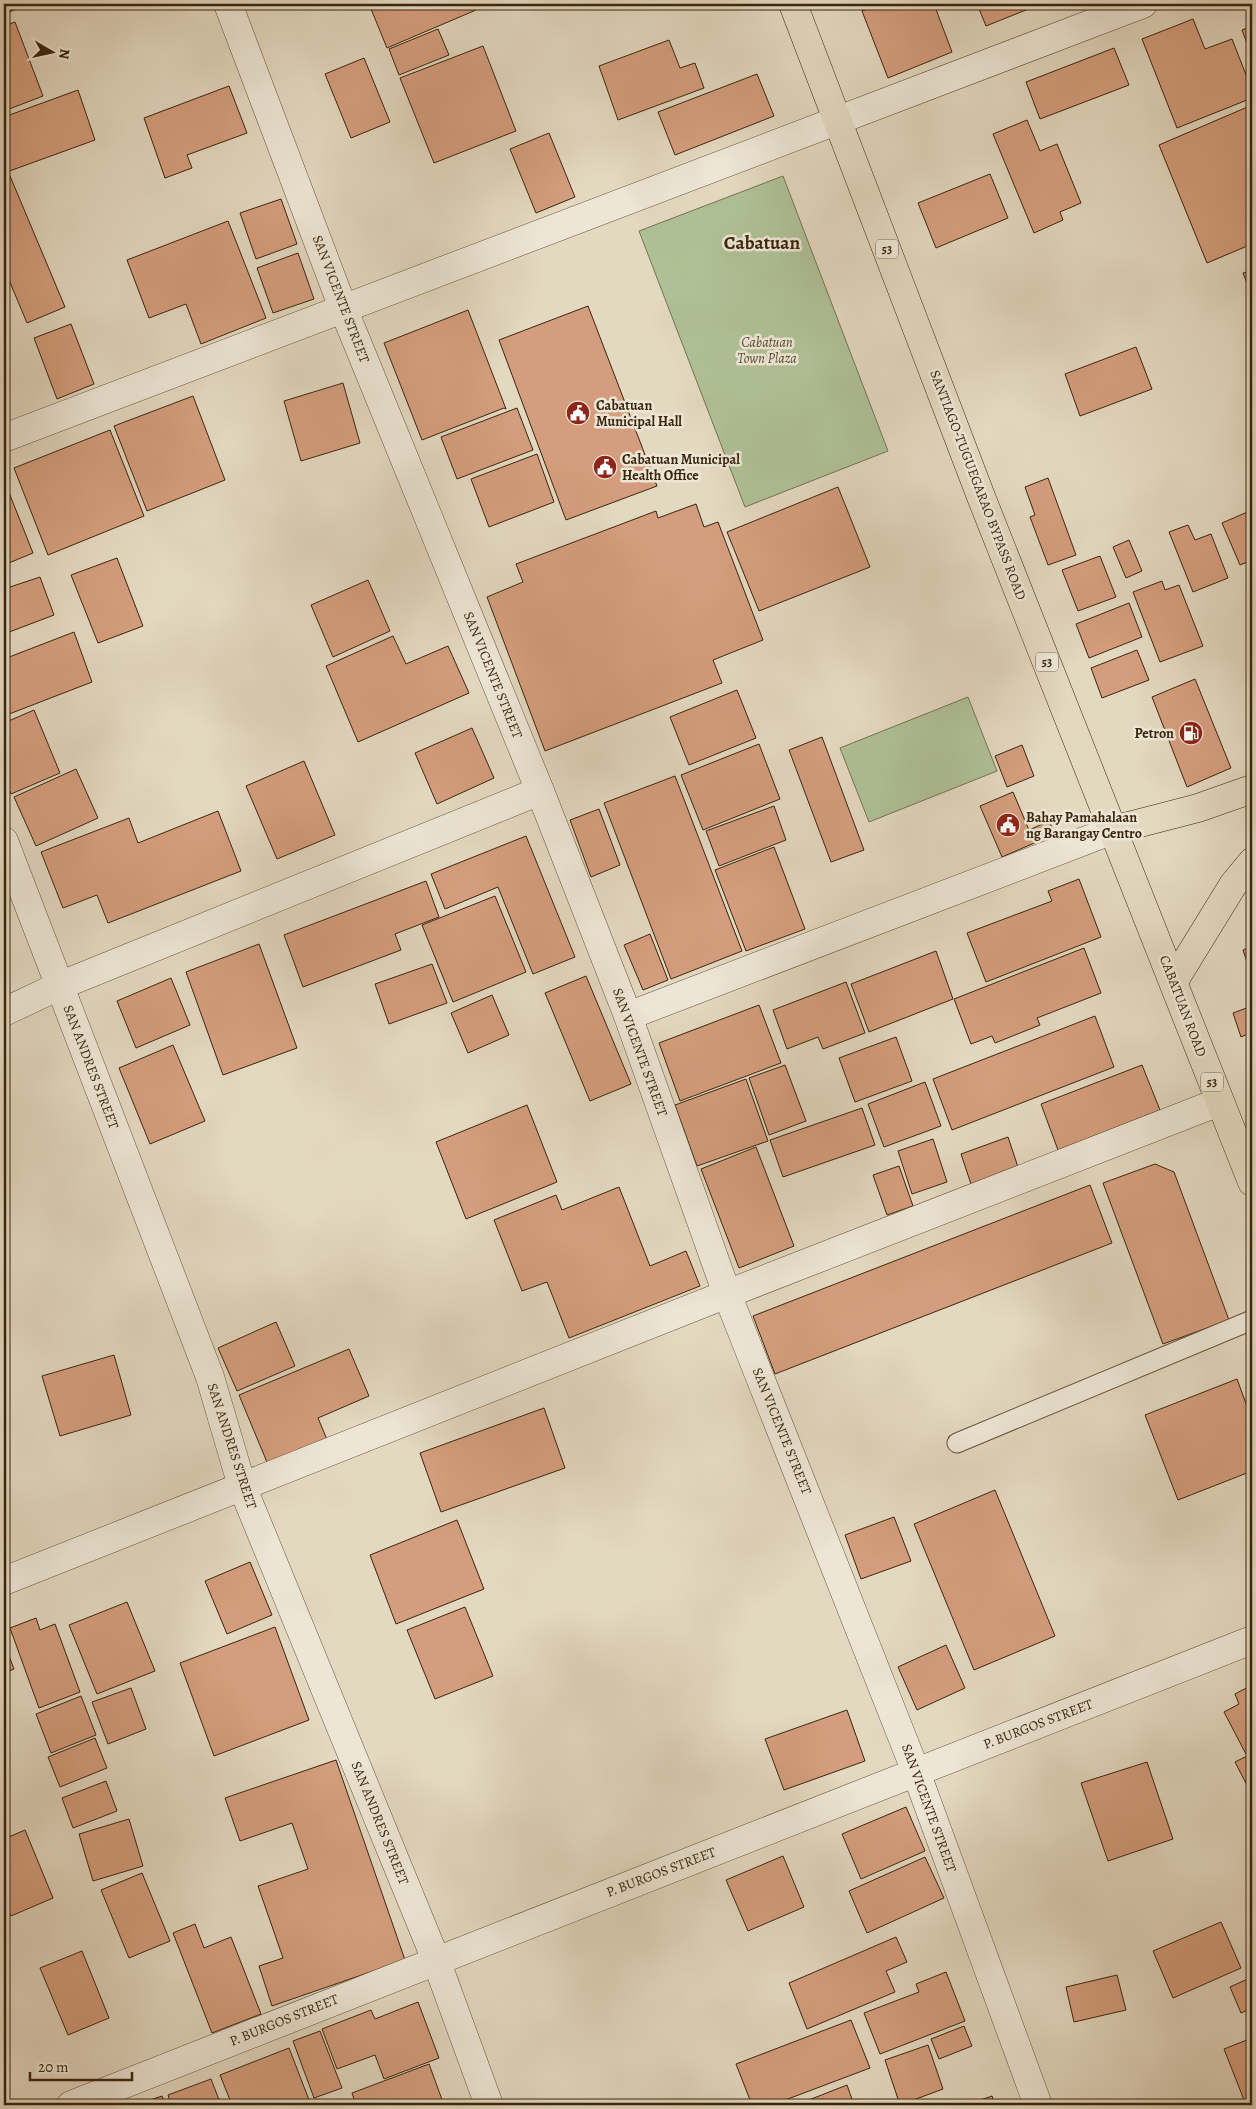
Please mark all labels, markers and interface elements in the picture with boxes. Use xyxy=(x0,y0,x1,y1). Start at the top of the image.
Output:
north arrow xyxy=(28,28,78,78)
text: N xyxy=(54,47,75,60)
district label: Cabatuan xyxy=(724,230,800,256)
street label: SAN VICENTE STREET xyxy=(308,232,374,366)
road number: 53 xyxy=(876,240,898,258)
park label: Cabatuan Town Plaza xyxy=(737,333,797,368)
street label: SANTIAGO-TUGUEGARAO BYPASS ROAD xyxy=(925,367,1031,603)
place label: Cabatuan Municipal Hall xyxy=(596,396,682,431)
public building icon: Cabatuan Municipal Hall xyxy=(565,400,591,426)
place label: Cabatuan Municipal Health Office xyxy=(622,450,740,485)
public building icon: Cabatuan Municipal Health Office xyxy=(592,454,618,480)
street label: SAN VICENTE STREET xyxy=(459,609,527,742)
road number: 53 xyxy=(1036,652,1058,672)
fuel station icon: Petron xyxy=(1178,720,1204,746)
place label: Petron xyxy=(1135,724,1174,743)
place label: Bahay Pamahalaan ng Barangay Centro xyxy=(1026,808,1142,843)
public building icon: Bahay Pamahalaan ng Barangay Centro xyxy=(995,812,1021,838)
street label: CABATUAN ROAD xyxy=(1155,953,1211,1060)
street label: SAN VICENTE STREET xyxy=(608,985,672,1119)
street label: SAN ANDRES STREET xyxy=(59,1002,124,1132)
road number: 53 xyxy=(1201,1072,1223,1092)
street label: SAN VICENTE STREET xyxy=(748,1365,816,1498)
street label: SAN ANDRES STREET xyxy=(203,1381,261,1512)
street label: P. BURGOS STREET xyxy=(980,1694,1096,1754)
street label: SAN VICENTE STREET xyxy=(897,1741,961,1875)
street label: SAN ANDRES STREET xyxy=(347,1759,414,1888)
street label: P. BURGOS STREET xyxy=(603,1842,719,1902)
street label: P. BURGOS STREET xyxy=(227,1989,342,2051)
scale bar xyxy=(30,2049,132,2081)
text: 20 m xyxy=(38,2057,69,2077)

